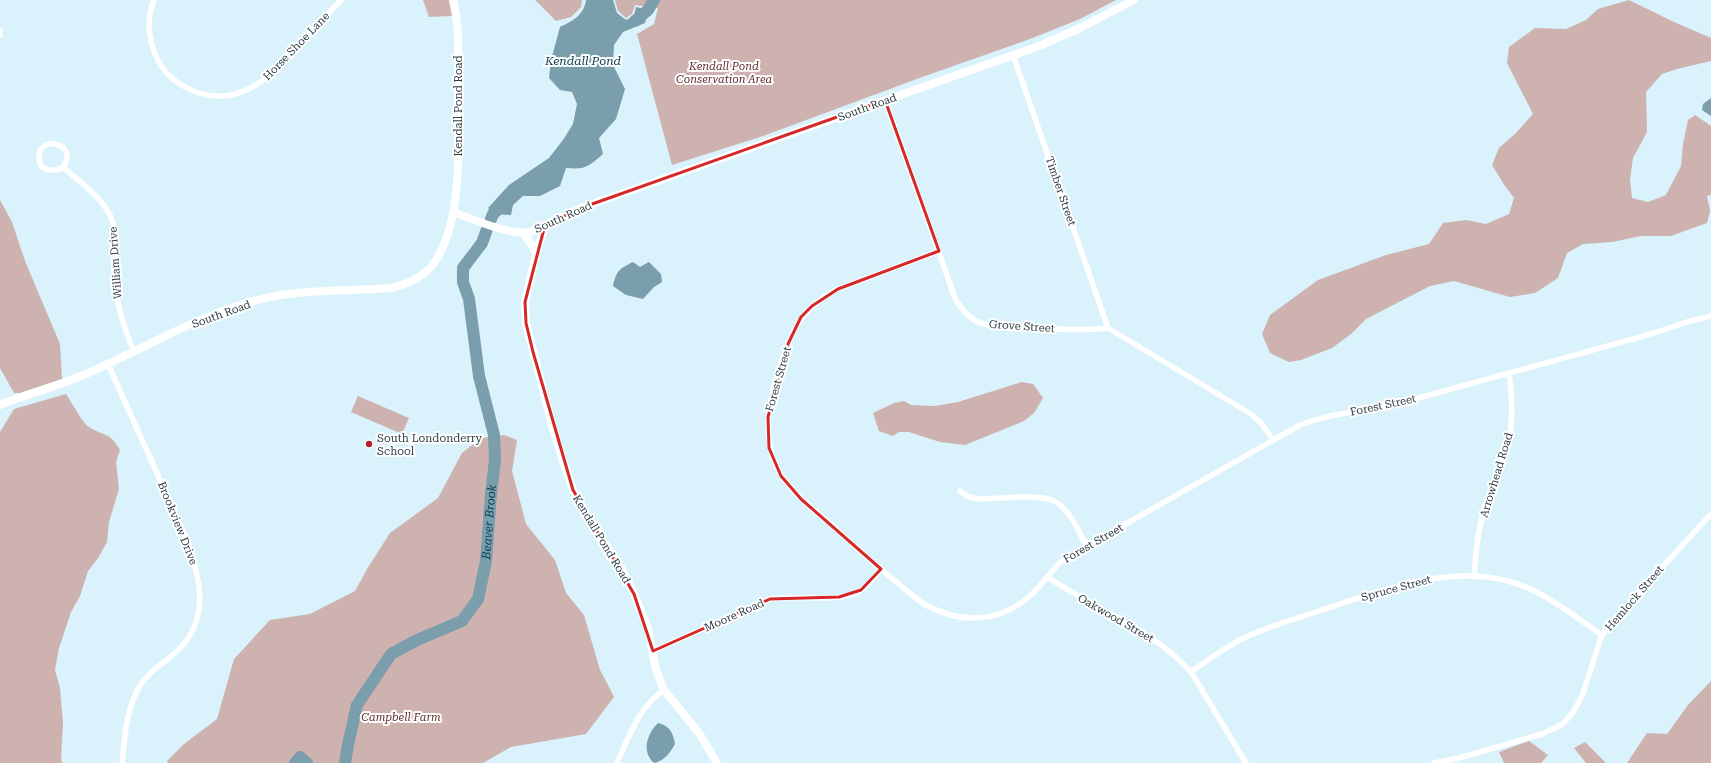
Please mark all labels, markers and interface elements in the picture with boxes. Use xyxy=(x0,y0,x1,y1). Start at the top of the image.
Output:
street label: Horse Shoe Lane xyxy=(260,10,332,83)
water label: Kendall Pond xyxy=(544,54,622,68)
street label: Kendall Pond Road xyxy=(452,55,465,157)
park label: Kendall Pond Conservation Area xyxy=(676,60,772,86)
street label: South Road xyxy=(836,91,898,124)
street label: Timber Street xyxy=(1043,155,1079,228)
street label: South Road xyxy=(532,199,594,236)
street label: William Drive xyxy=(106,226,125,300)
street label: South Road xyxy=(190,298,252,331)
street label: Grove Street xyxy=(989,318,1055,335)
street label: Forest Street xyxy=(763,345,794,413)
street label: Forest Street xyxy=(1349,392,1417,419)
street label: Arrowhead Road xyxy=(1477,431,1516,519)
place label: South Londonderry School xyxy=(377,432,483,458)
marker: South Londonderry School xyxy=(364,439,374,449)
street label: Brookview Drive xyxy=(155,480,200,567)
water label: Beaver Brook xyxy=(479,483,499,561)
street label: Kendall Pond Road xyxy=(570,493,633,586)
street label: Forest Street xyxy=(1061,521,1125,566)
street label: Hemlock Street xyxy=(1602,563,1666,634)
street label: Spruce Street xyxy=(1360,573,1433,604)
street label: Oakwood Street xyxy=(1076,591,1156,645)
street label: Moore Road xyxy=(702,596,766,634)
park label: Campbell Farm xyxy=(361,711,441,724)

